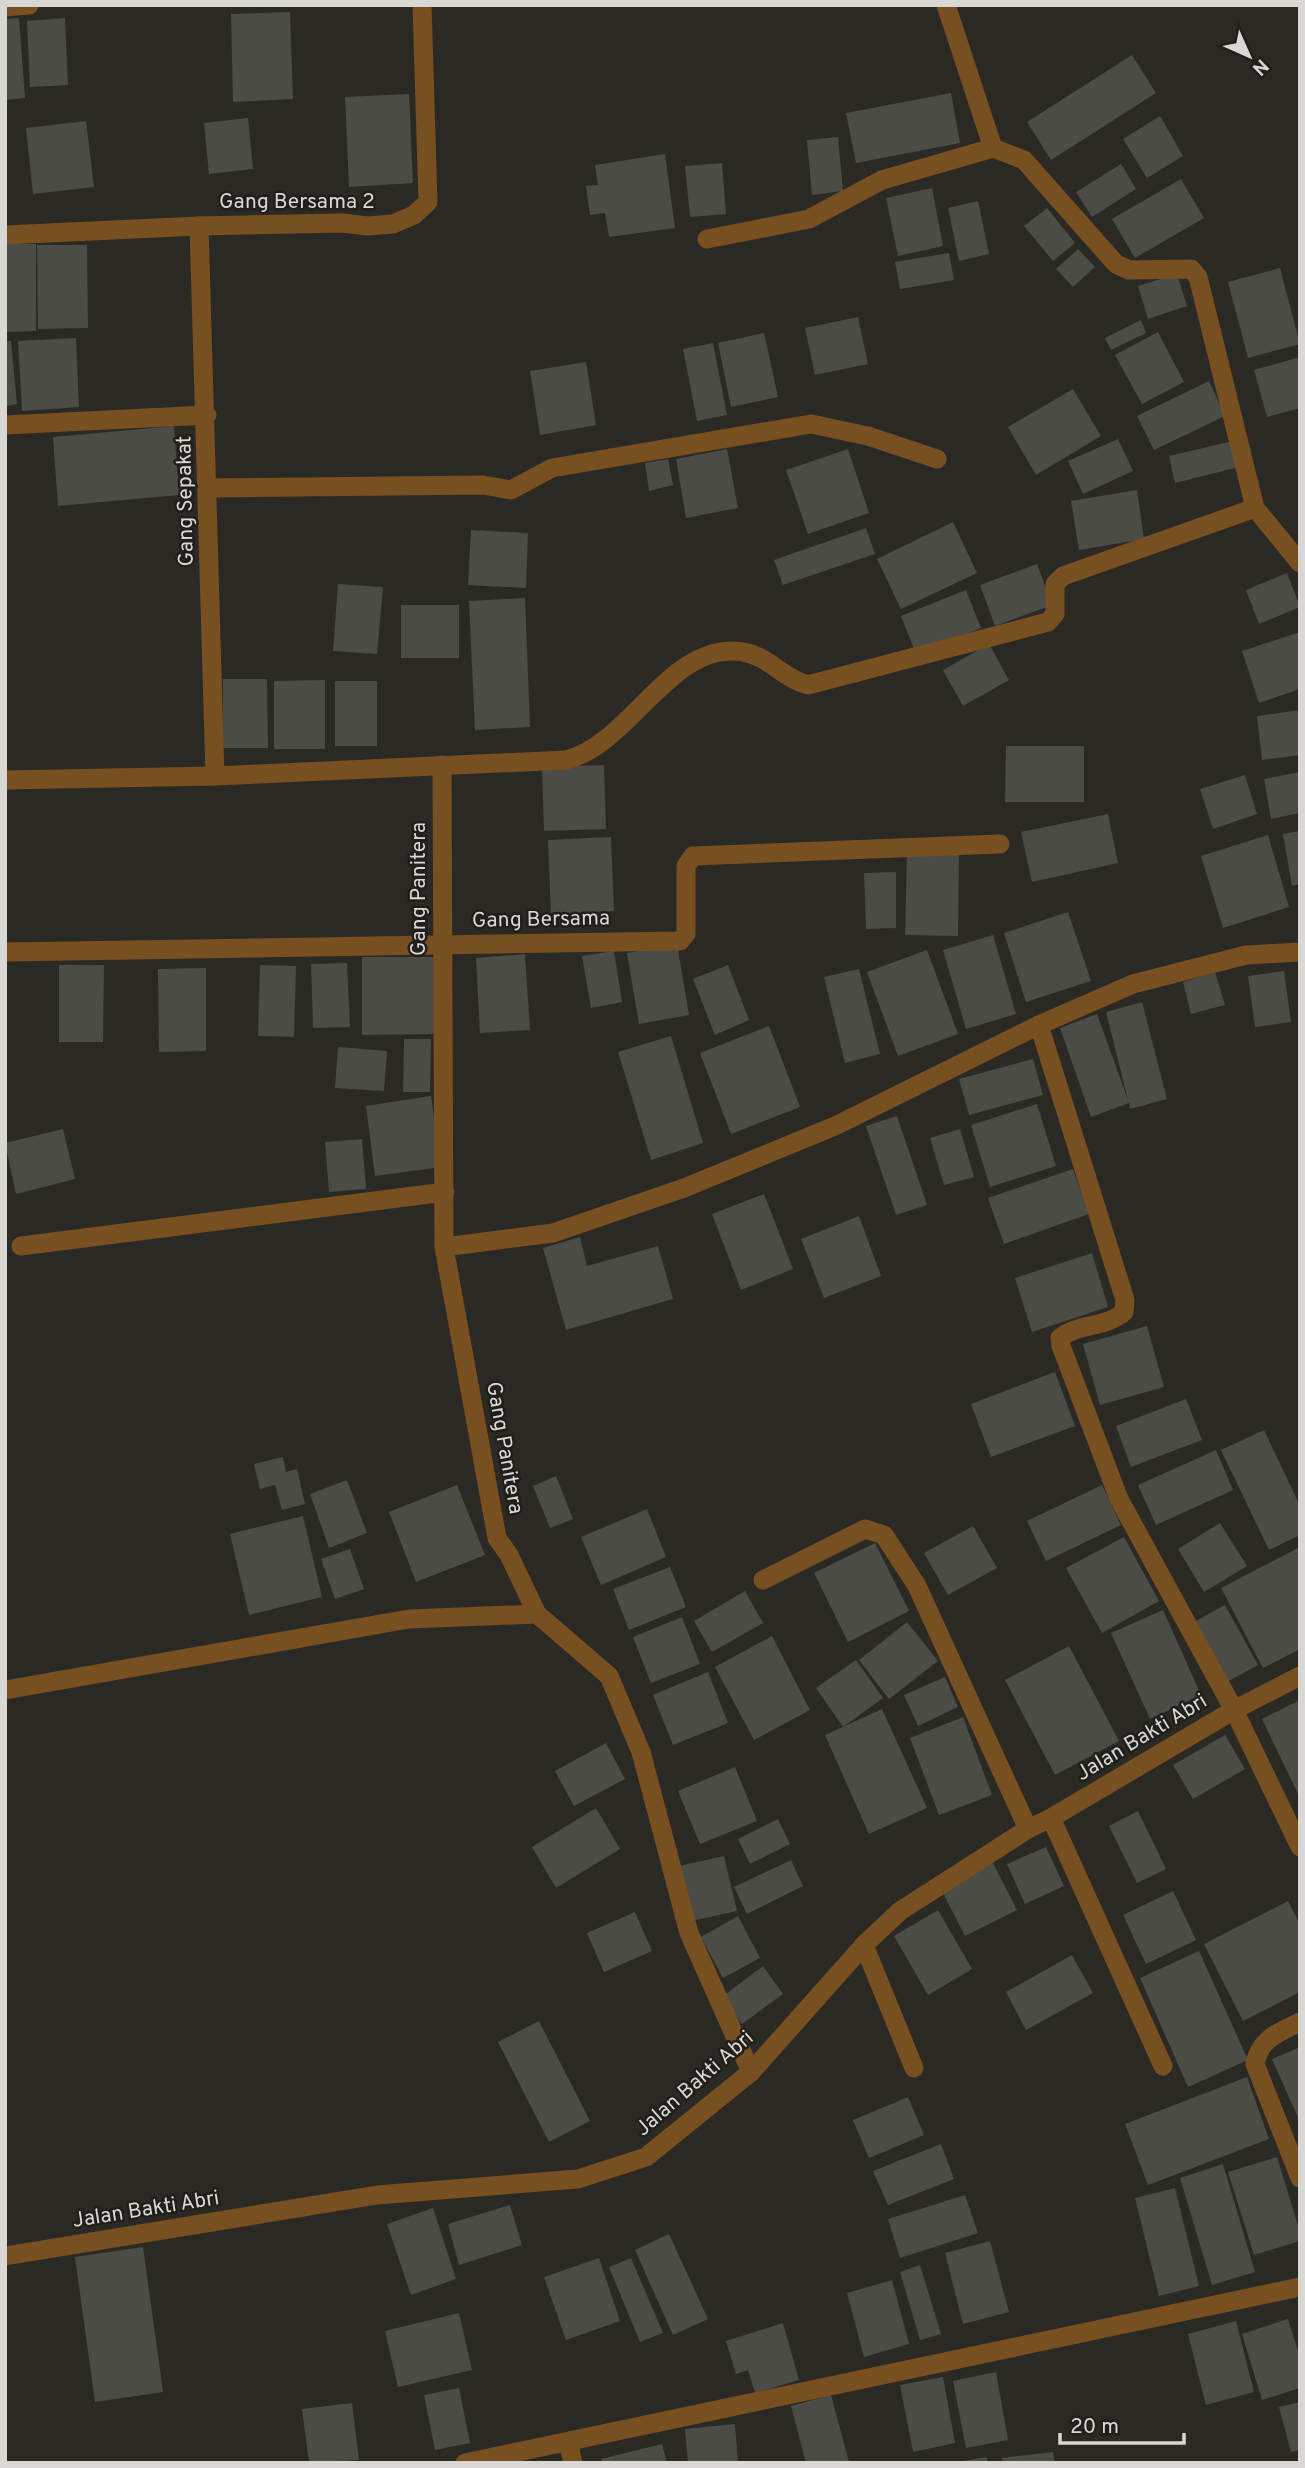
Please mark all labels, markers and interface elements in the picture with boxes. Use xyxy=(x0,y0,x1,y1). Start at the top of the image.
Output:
north arrow xyxy=(1214,21,1284,91)
text: N xyxy=(1246,53,1273,80)
street label: Gang Bersama 2 xyxy=(219,189,375,216)
street label: Gang Sepakat xyxy=(171,435,201,567)
street label: Gang Panitera xyxy=(406,822,433,956)
street label: Gang Bersama xyxy=(472,905,610,935)
street label: Gang Panitera xyxy=(479,1380,529,1516)
street label: Jalan Bakti Abri xyxy=(1071,1688,1213,1788)
street label: Jalan Bakti Abri xyxy=(630,2025,760,2143)
street label: Jalan Bakti Abri xyxy=(71,2185,221,2235)
scale bar xyxy=(1060,2402,1184,2446)
text: 20 m xyxy=(1070,2414,1119,2441)

